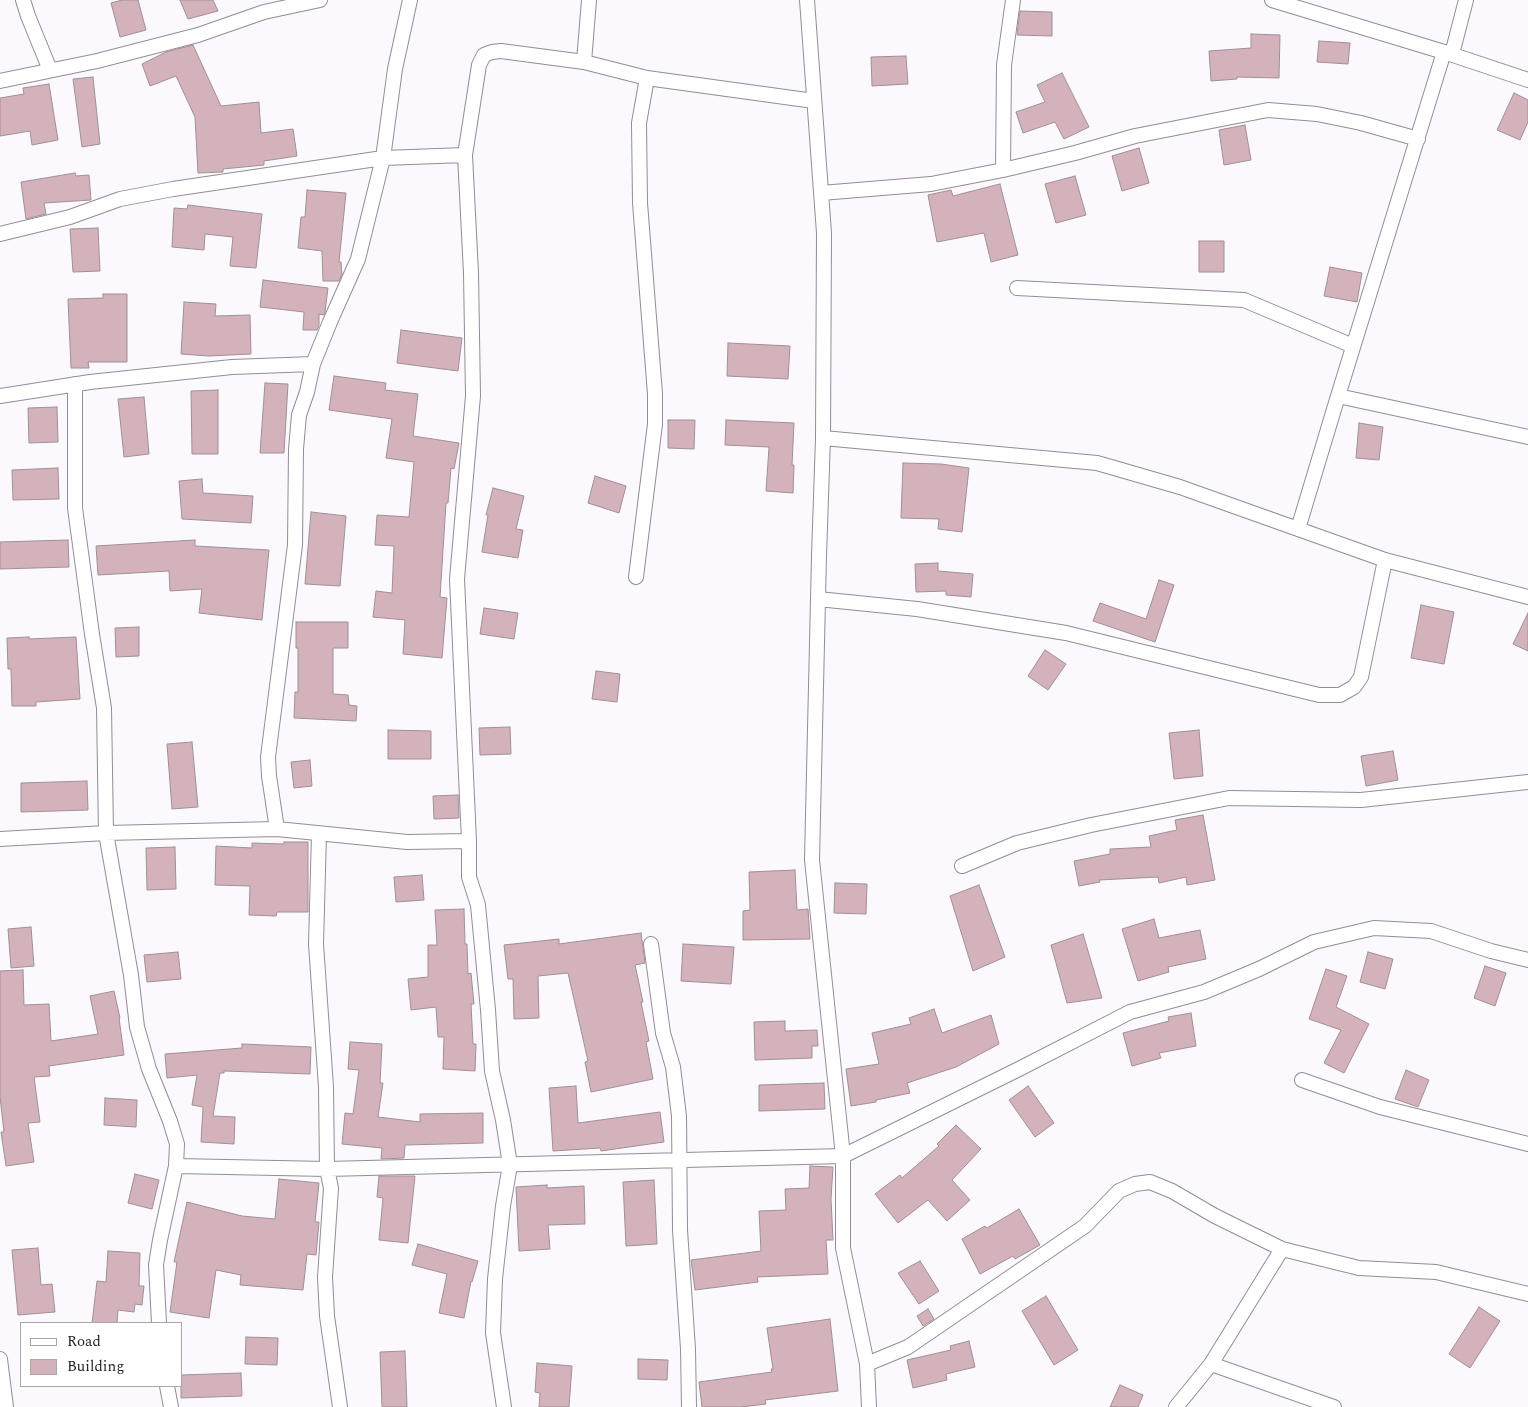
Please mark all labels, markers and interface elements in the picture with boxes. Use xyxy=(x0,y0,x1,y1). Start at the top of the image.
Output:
legend xyxy=(20,1322,182,1387)
text: Road xyxy=(67,1330,101,1353)
text: Building xyxy=(67,1355,124,1378)

